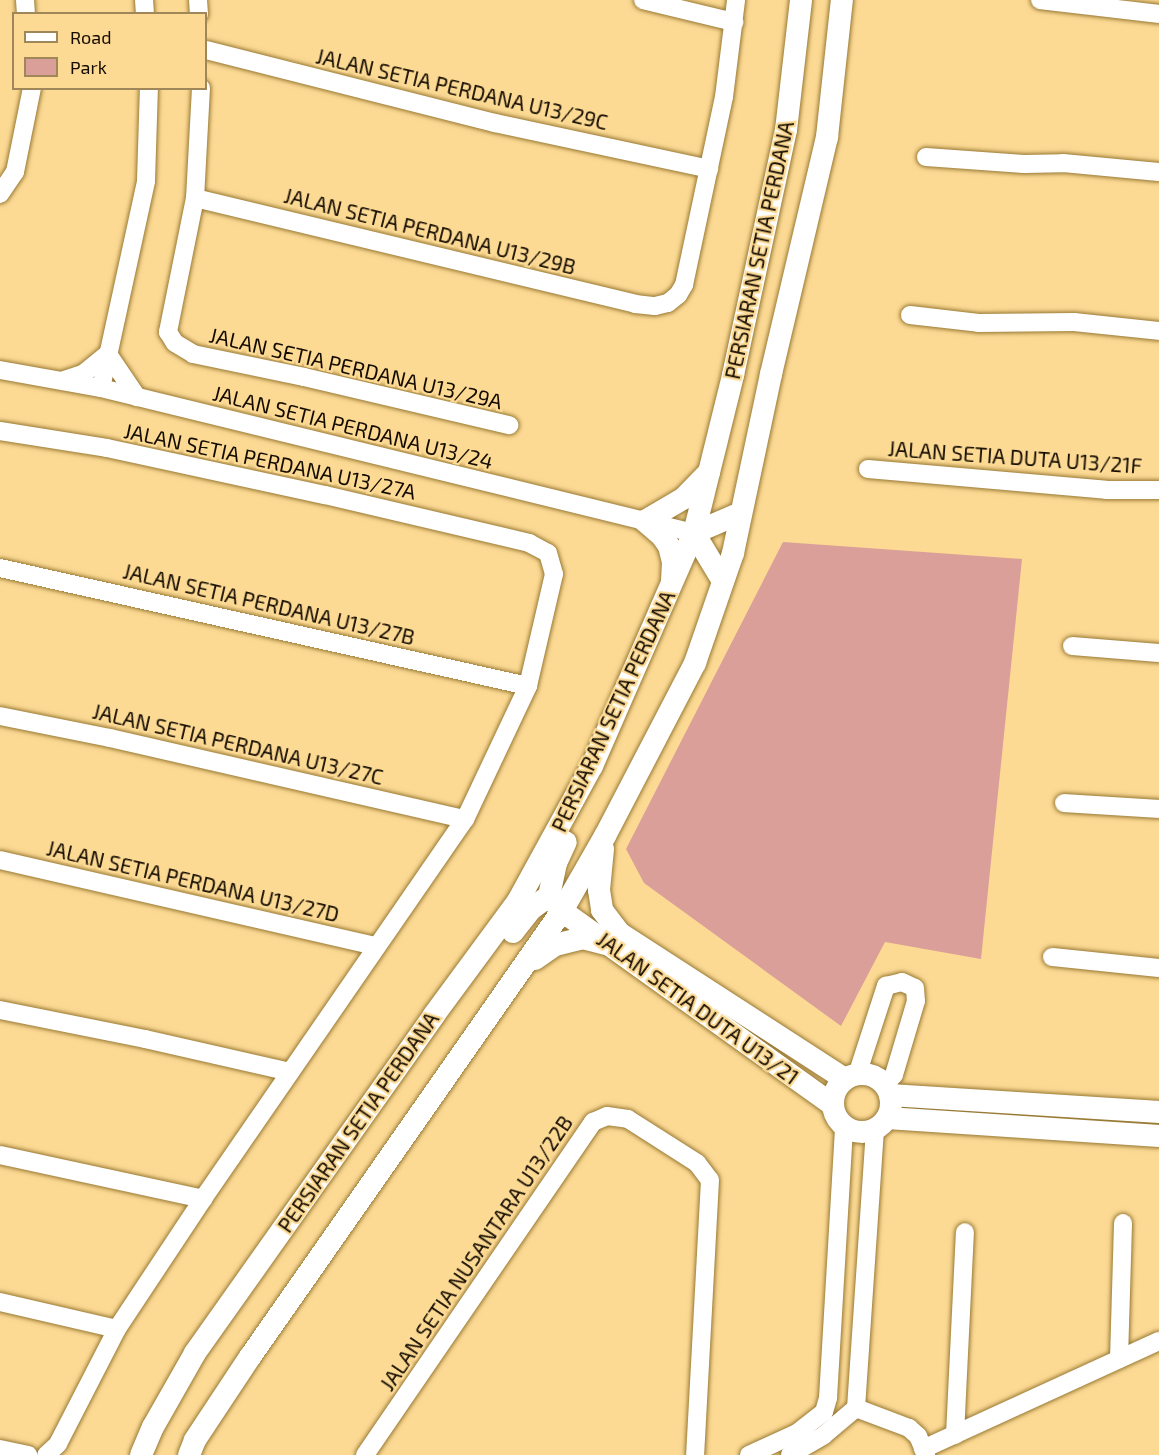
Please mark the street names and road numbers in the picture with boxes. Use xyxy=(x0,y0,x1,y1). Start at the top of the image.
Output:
street label: JALAN SETIA PERDANA U13/29C xyxy=(313,43,611,135)
street label: PERSIARAN SETIA PERDANA xyxy=(719,118,799,382)
street label: JALAN SETIA PERDANA U13/29B xyxy=(281,182,579,280)
street label: JALAN SETIA PERDANA U13/29A xyxy=(207,322,505,414)
street label: JALAN SETIA PERDANA U13/24 xyxy=(210,380,496,474)
street label: JALAN SETIA PERDANA U13/27A xyxy=(121,418,419,504)
street label: JALAN SETIA DUTA U13/21F xyxy=(887,436,1143,478)
street label: JALAN SETIA PERDANA U13/27B xyxy=(120,558,418,650)
street label: PERSIARAN SETIA PERDANA xyxy=(546,586,680,836)
street label: JALAN SETIA PERDANA U13/27C xyxy=(90,698,386,790)
street label: JALAN SETIA PERDANA U13/27D xyxy=(44,835,342,927)
street label: JALAN SETIA DUTA U13/21 xyxy=(592,926,804,1090)
street label: PERSIARAN SETIA PERDANA xyxy=(272,1007,444,1237)
street label: JALAN SETIA NUSANTARA U13/22B xyxy=(374,1110,578,1396)

